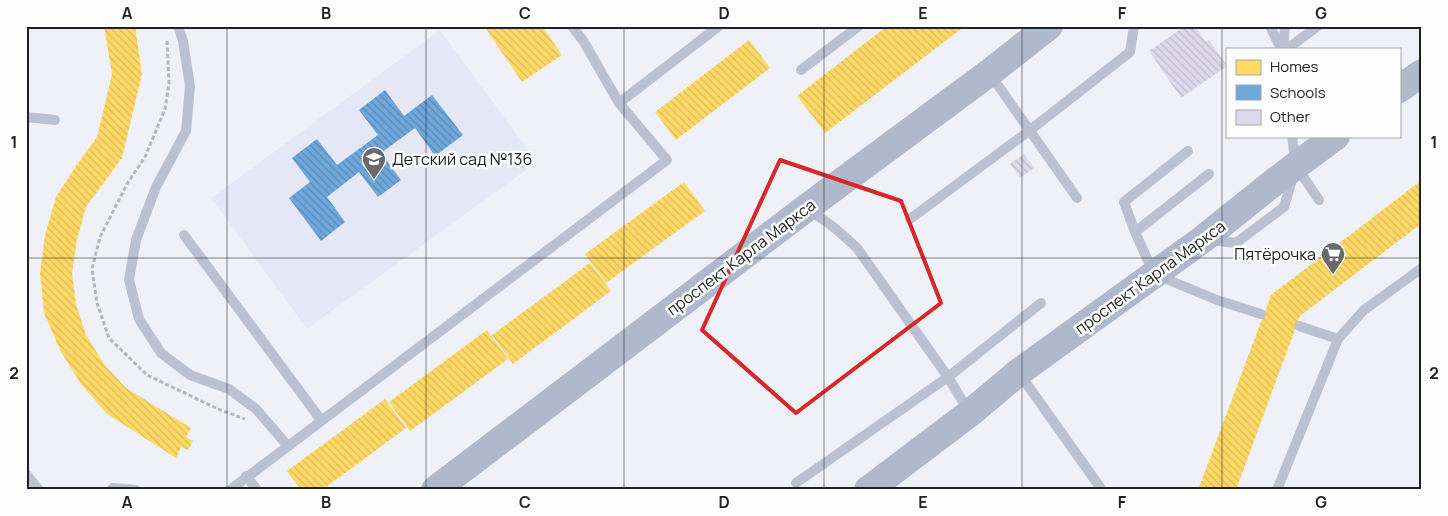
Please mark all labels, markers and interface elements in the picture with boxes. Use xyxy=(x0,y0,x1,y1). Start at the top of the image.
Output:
text: A xyxy=(122,2,133,24)
text: B xyxy=(321,2,331,24)
text: C xyxy=(519,2,531,24)
text: D xyxy=(718,2,730,24)
text: E xyxy=(918,2,928,24)
text: F xyxy=(1118,2,1127,24)
text: G xyxy=(1315,2,1327,24)
legend xyxy=(1226,48,1400,138)
text: Homes xyxy=(1270,56,1319,77)
text: Schools xyxy=(1270,82,1326,103)
text: Other xyxy=(1270,106,1311,127)
text: 1 xyxy=(10,131,18,153)
text: 1 xyxy=(1430,131,1438,153)
school or university icon: Детский сад №136 xyxy=(361,146,387,180)
place label: Детский сад №136 xyxy=(392,148,532,170)
street label: проспект Карла Маркса xyxy=(662,194,820,320)
street label: проспект Карла Маркса xyxy=(1070,215,1230,339)
supermarket icon: Пятёрочка xyxy=(1320,241,1346,275)
place label: Пятёрочка xyxy=(1234,243,1316,265)
text: 2 xyxy=(9,362,19,384)
text: 2 xyxy=(1429,362,1439,384)
text: A xyxy=(122,491,133,513)
text: B xyxy=(321,491,331,513)
text: C xyxy=(519,491,531,513)
text: D xyxy=(718,491,730,513)
text: E xyxy=(918,491,928,513)
text: F xyxy=(1118,491,1127,513)
text: G xyxy=(1315,491,1327,513)

